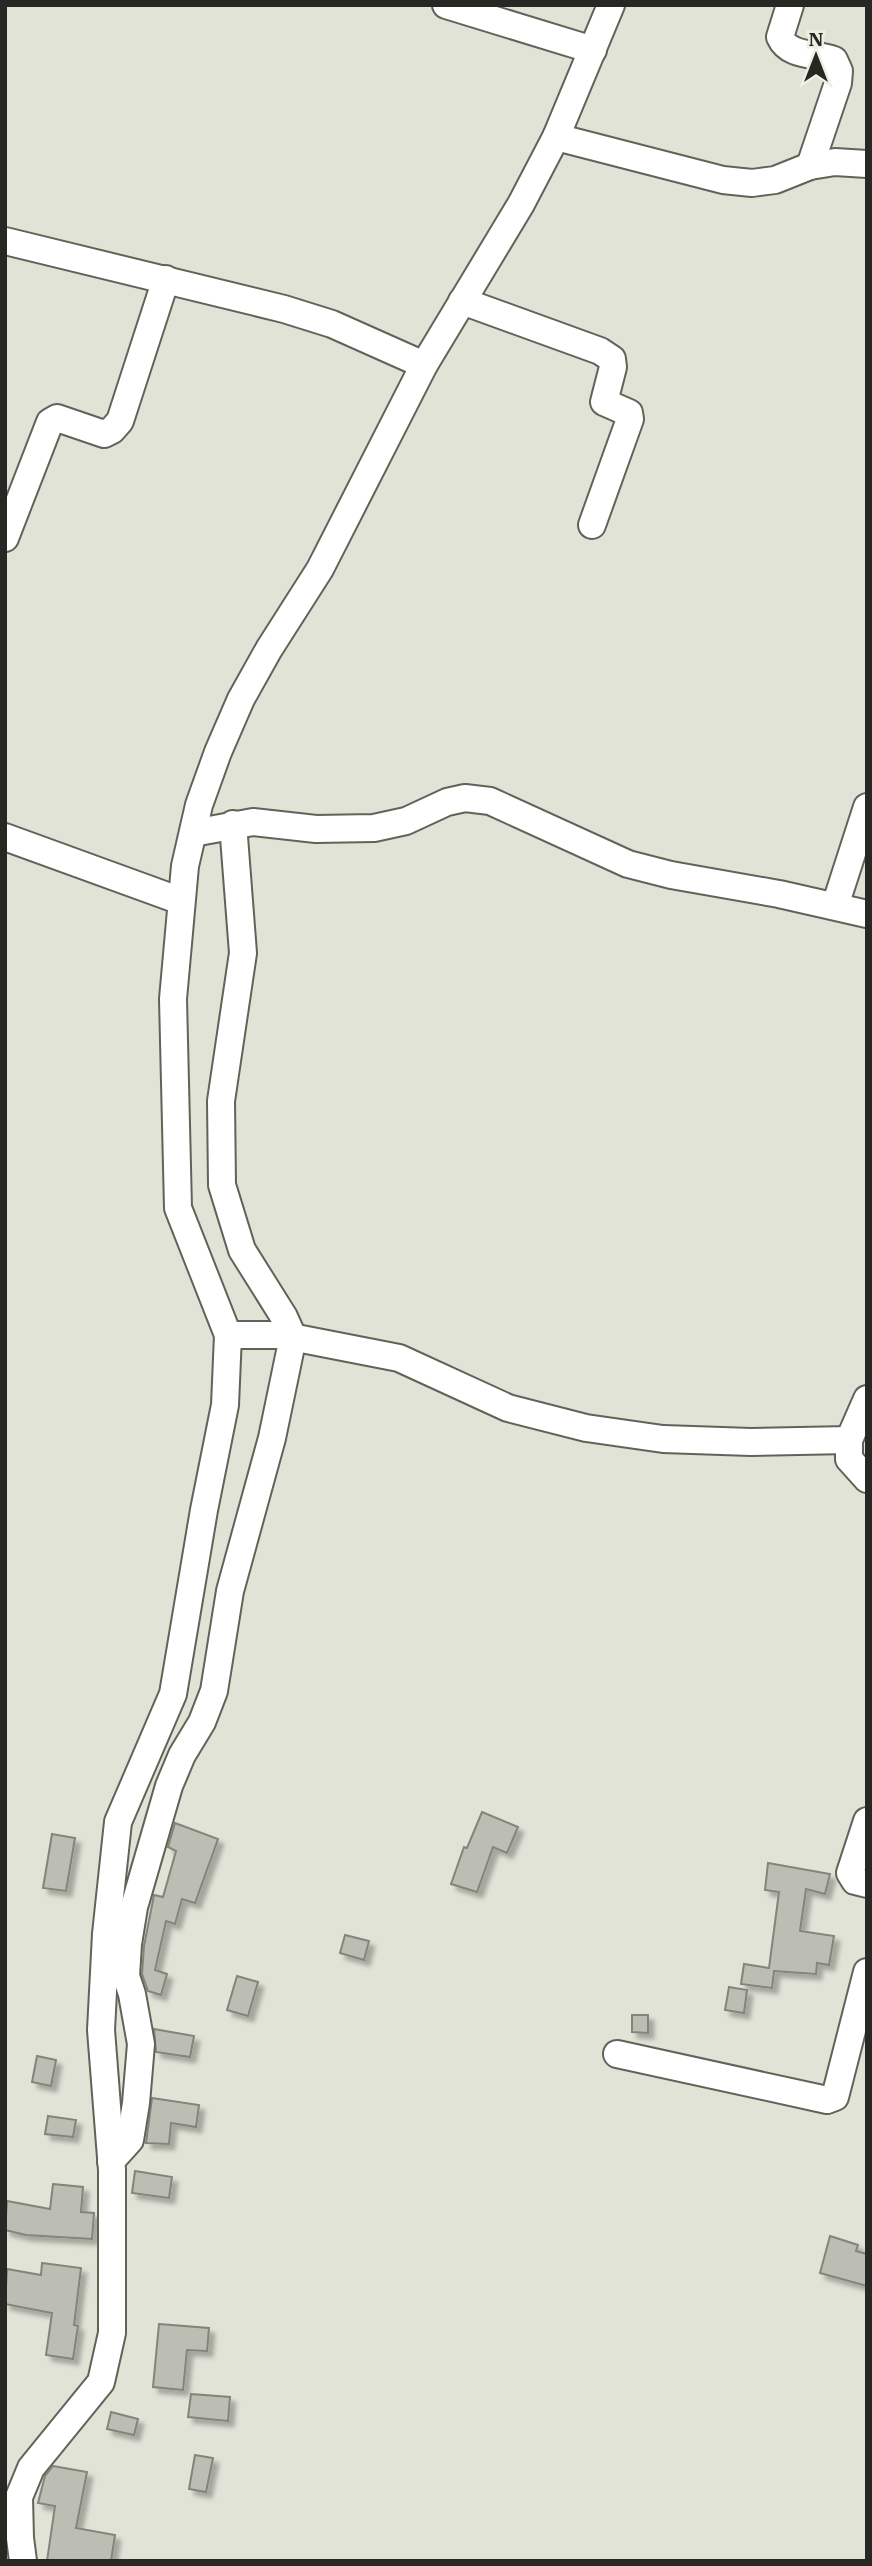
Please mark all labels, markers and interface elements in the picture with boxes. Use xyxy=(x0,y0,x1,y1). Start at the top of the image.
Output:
north arrow xyxy=(781,21,851,91)
text: N xyxy=(808,27,824,51)

